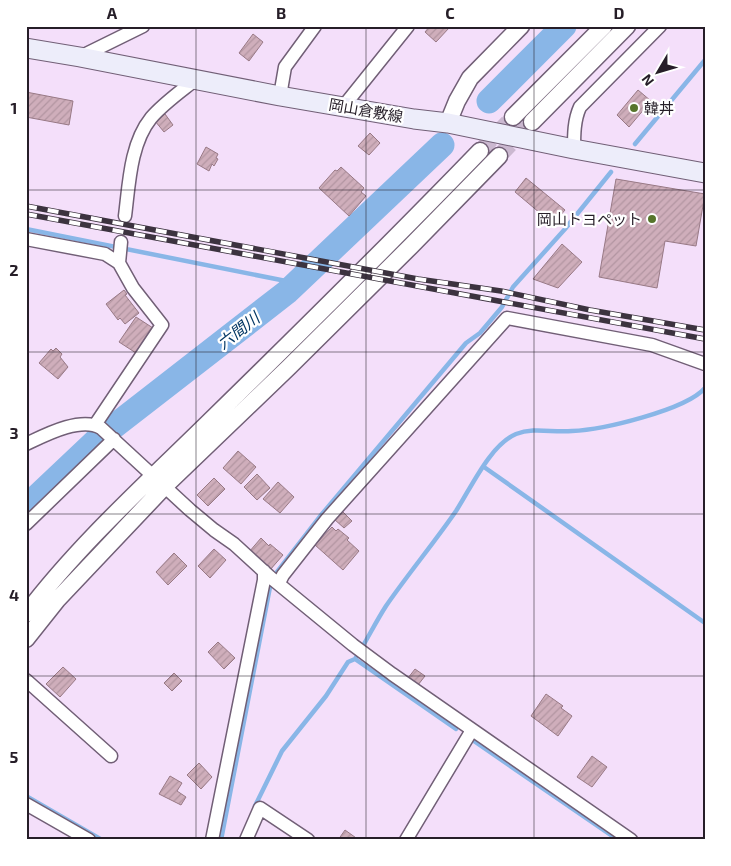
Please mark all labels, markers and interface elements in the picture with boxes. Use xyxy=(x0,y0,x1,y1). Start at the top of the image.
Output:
text: A xyxy=(107,3,118,22)
text: B xyxy=(276,3,286,22)
text: C xyxy=(445,3,455,22)
text: D xyxy=(614,3,625,22)
north arrow xyxy=(634,48,684,98)
text: N xyxy=(638,71,657,90)
street label: 岡山倉敷線 xyxy=(327,95,405,125)
text: 1 xyxy=(11,98,17,117)
place label: 韓丼 xyxy=(644,99,674,117)
marker: 韓丼 xyxy=(628,102,640,114)
place label: 岡山トヨペット xyxy=(537,210,642,228)
marker: 岡山トヨペット xyxy=(646,213,658,225)
text: 2 xyxy=(9,260,19,279)
water label: 六間川 xyxy=(213,307,264,352)
text: 3 xyxy=(9,423,19,442)
text: 4 xyxy=(9,585,19,604)
text: 5 xyxy=(10,747,19,766)

